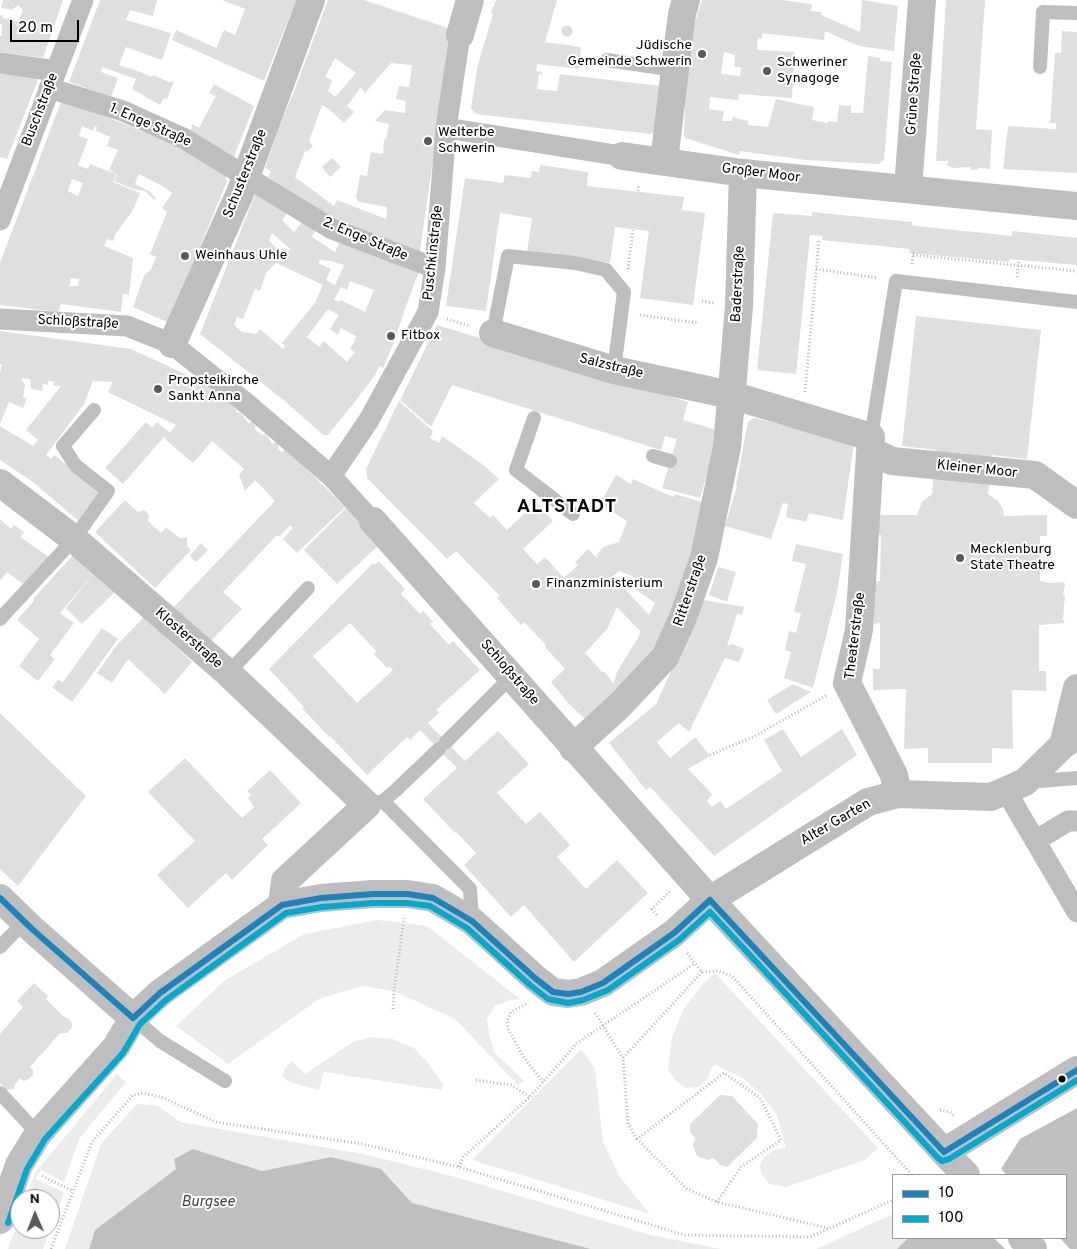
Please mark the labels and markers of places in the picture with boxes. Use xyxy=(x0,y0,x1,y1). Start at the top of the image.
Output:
place label: Jüdische Gemeinde Schwerin xyxy=(568,38,692,70)
marker: Jüdische Gemeinde Schwerin xyxy=(696,48,708,60)
place label: Schweriner Synagoge xyxy=(777,55,848,88)
marker: Schweriner Synagoge xyxy=(761,65,773,77)
place label: Welterbe Schwerin xyxy=(438,125,495,158)
marker: Welterbe Schwerin xyxy=(422,135,434,147)
place label: Weinhaus Uhle xyxy=(195,248,287,264)
marker: Weinhaus Uhle xyxy=(179,250,191,262)
place label: Fitbox xyxy=(401,328,440,344)
marker: Fitbox xyxy=(385,330,397,342)
place label: Propsteikirche Sankt Anna xyxy=(168,373,259,406)
marker: Propsteikirche Sankt Anna xyxy=(152,383,164,395)
place label: Mecklenburg State Theatre xyxy=(970,542,1055,574)
marker: Mecklenburg State Theatre xyxy=(954,552,966,564)
place label: Finanzministerium xyxy=(546,576,663,592)
marker: Finanzministerium xyxy=(530,578,542,590)
unlabelled marker xyxy=(1057,1074,1067,1084)

